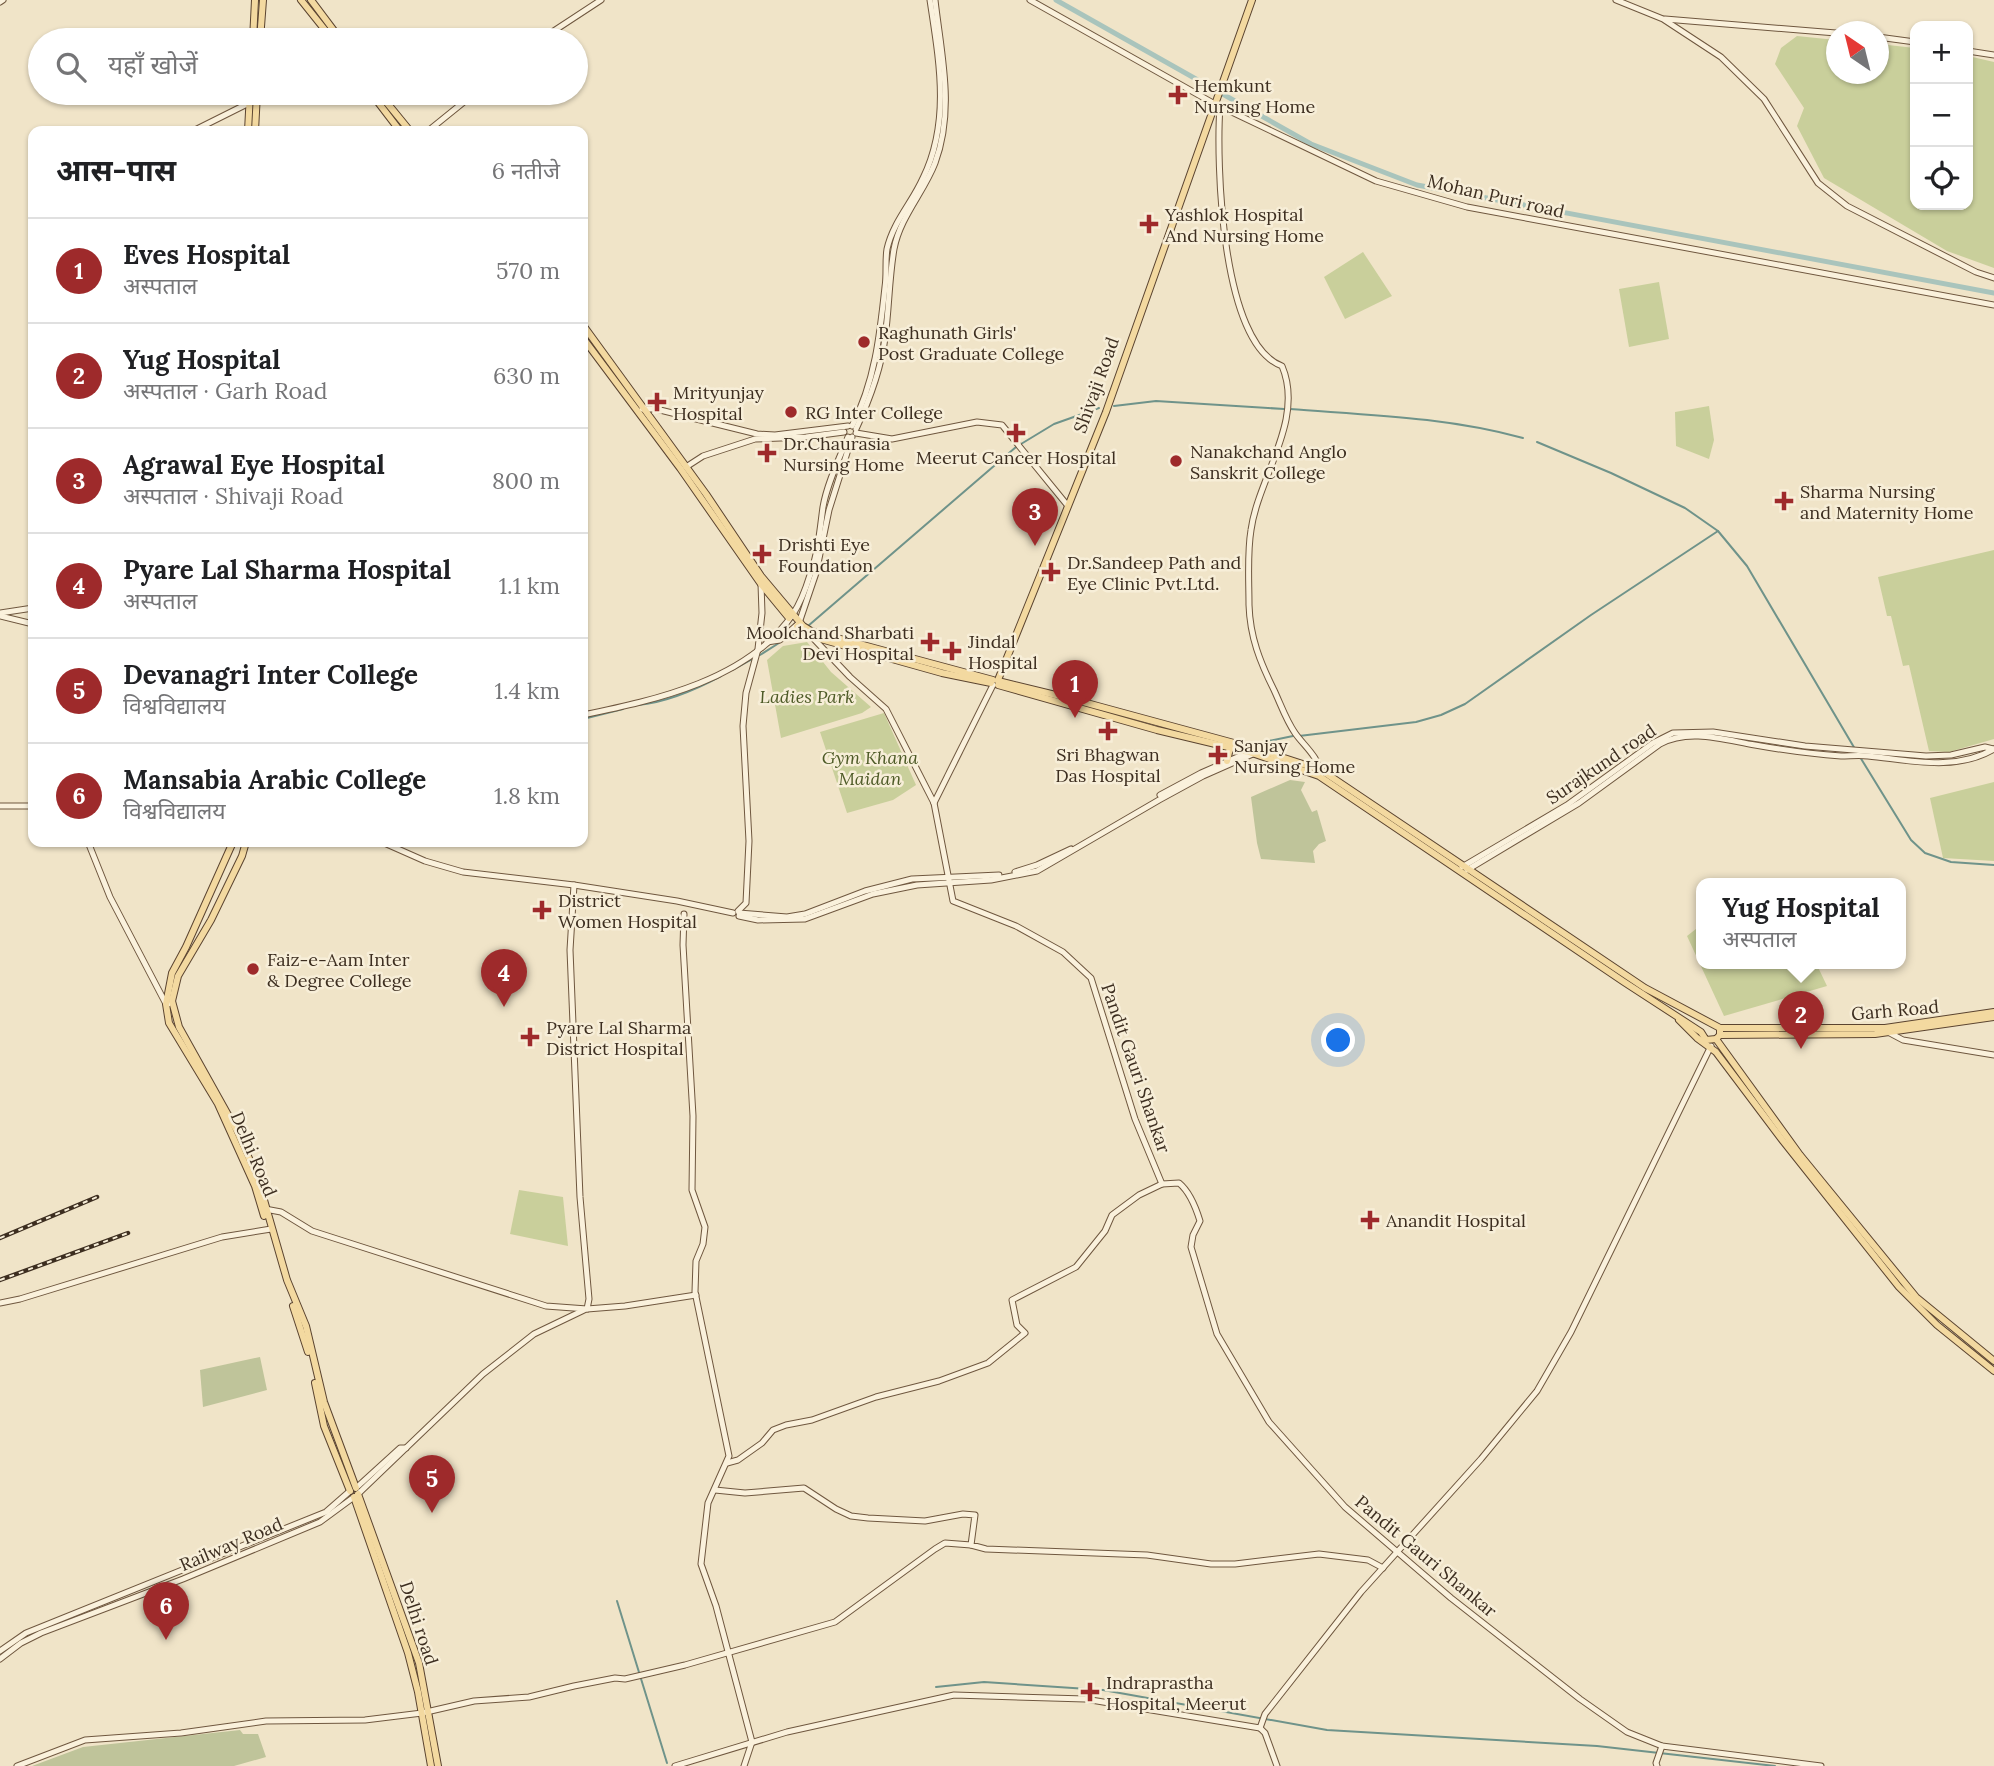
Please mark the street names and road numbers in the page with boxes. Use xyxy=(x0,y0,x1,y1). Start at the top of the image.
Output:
street label: Mohan Puri road xyxy=(1425,169,1567,223)
street label: Shivaji Road xyxy=(1068,334,1124,436)
street label: Surajkund road xyxy=(1542,719,1661,809)
street label: Pandit Gauri Shankar xyxy=(1096,980,1176,1156)
street label: Garh Road xyxy=(1850,995,1940,1025)
street label: Delhi Road xyxy=(226,1108,282,1200)
street label: Pandit Gauri Shankar xyxy=(1350,1490,1502,1622)
street label: Railway Road xyxy=(176,1512,286,1576)
street label: Delhi road xyxy=(395,1578,443,1668)

